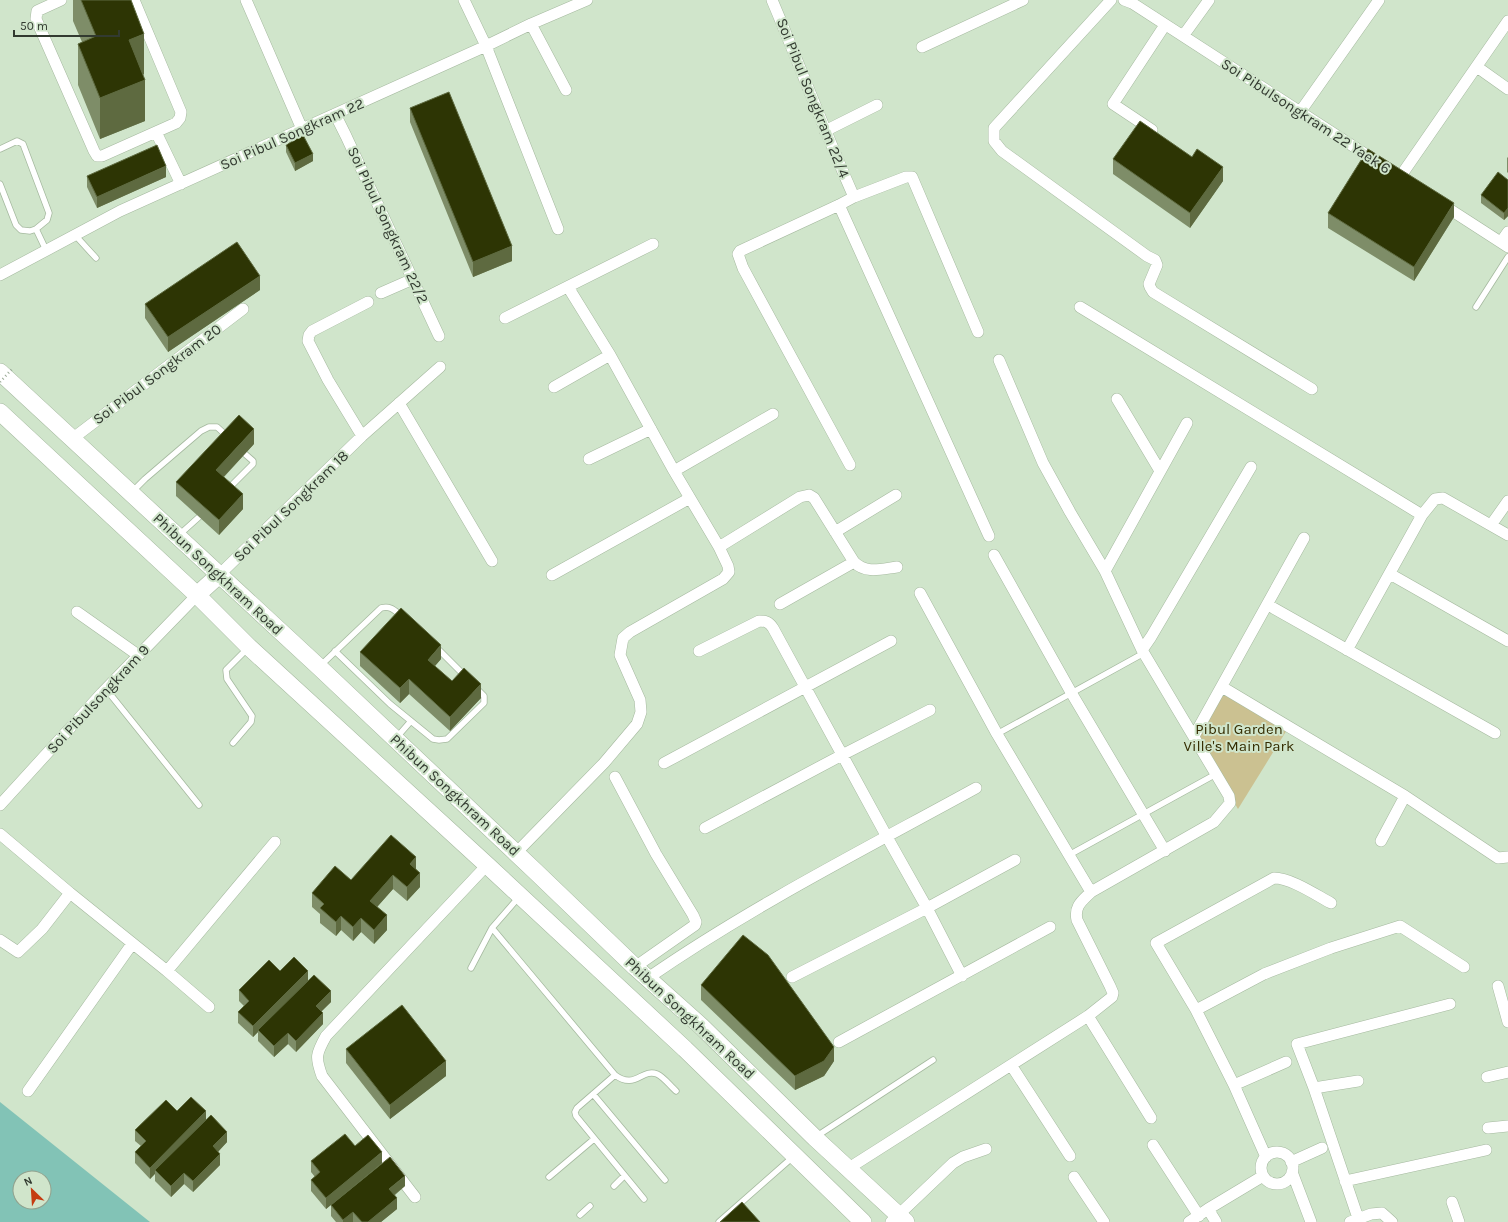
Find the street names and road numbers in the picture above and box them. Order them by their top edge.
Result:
street label: Soi Pibul Songkram 22/4 [773,16,854,181]
street label: Soi Pibulsongkram 22 Yaek 6 [1218,54,1394,178]
street label: Soi Pibul Songkram 22 [217,94,367,174]
street label: Soi Pibul Songkram 22/2 [344,144,432,306]
street label: Soi Pibul Songkram 20 [89,320,225,428]
street label: Soi Pibul Songkram 18 [230,447,352,565]
street label: Phibun Songkhram Road [150,509,286,639]
street label: Soi Pibulsongkram 9 [43,641,153,757]
street label: Phibun Songkhram Road [387,730,523,860]
street label: Phibun Songkhram Road [622,953,758,1083]

